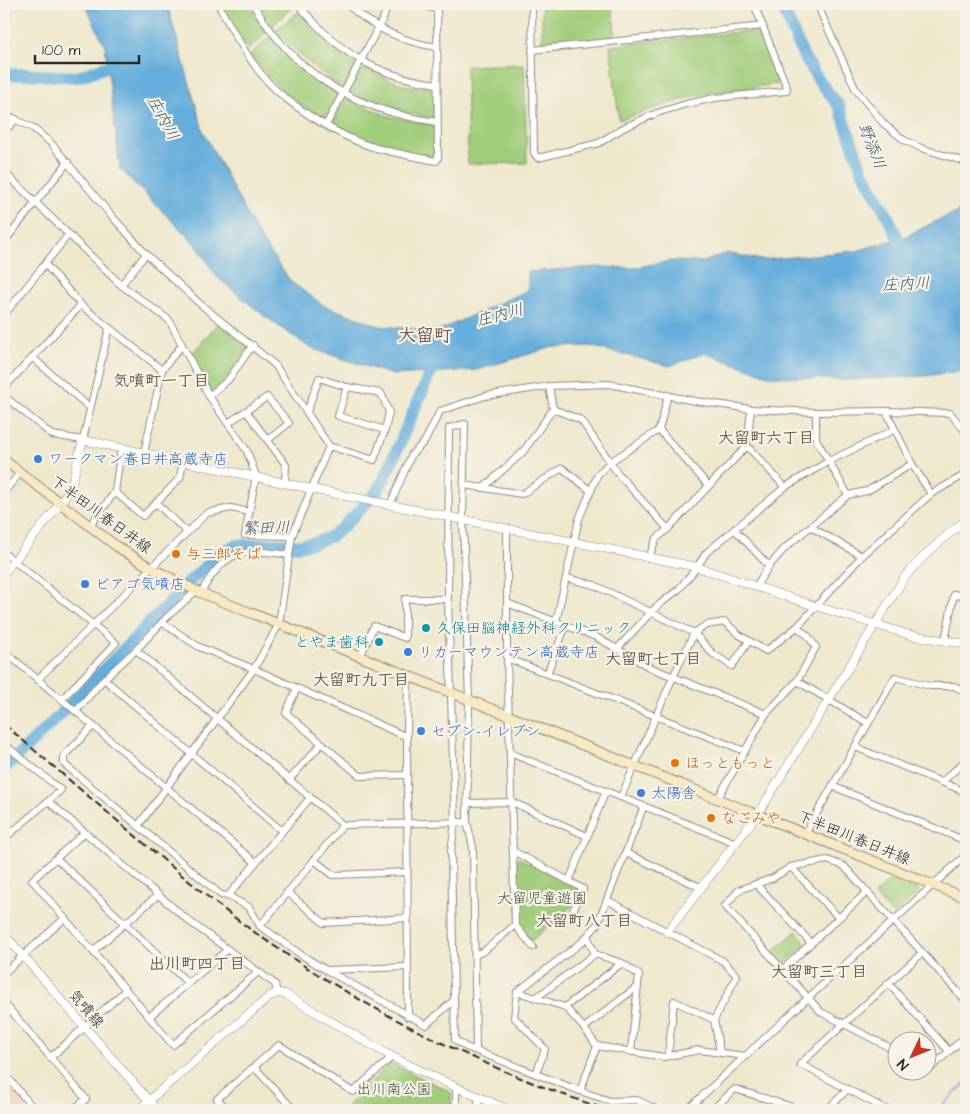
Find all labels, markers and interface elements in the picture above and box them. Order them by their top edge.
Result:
scale bar [35,32,139,64]
text: 100 m [42,40,81,61]
water label: 庄内川 [142,92,184,144]
water label: 野添川 [853,120,891,172]
water label: 庄内川 [881,272,931,296]
water label: 庄内川 [474,298,526,332]
district label: 大留町 [398,323,452,348]
district label: 気噴町一丁目 [113,370,209,392]
district label: 大留町六丁目 [718,427,814,449]
place label: ワークマン春日井高蔵寺店 [48,449,228,470]
marker: ワークマン春日井高蔵寺店 [32,453,44,465]
street label: 下半田川春日井線 [46,471,156,559]
water label: 繁田川 [242,516,290,540]
place label: 与三郎そば [186,544,261,565]
marker: 与三郎そば [170,548,182,560]
place label: ピアゴ気噴店 [95,574,185,595]
marker: ピアゴ気噴店 [79,578,91,590]
place label: 久保田脳神経外科クリニック [436,618,631,639]
marker: 久保田脳神経外科クリニック [420,622,432,634]
place label: とやま歯科 [294,632,369,653]
marker: とやま歯科 [373,636,385,648]
place label: リカーマウンテン高蔵寺店 [418,642,599,663]
marker: リカーマウンテン高蔵寺店 [402,646,414,658]
district label: 大留町七丁目 [605,648,701,670]
district label: 大留町九丁目 [313,669,409,691]
place label: セブン-イレブン [431,721,541,742]
marker: セブン-イレブン [415,725,427,737]
place label: ほっともっと [685,753,775,774]
marker: ほっともっと [669,757,681,769]
place label: 太陽舎 [651,783,696,804]
marker: 太陽舎 [635,787,647,799]
street label: 下半田川春日井線 [794,806,914,870]
place label: なごみや [721,808,781,829]
marker: なごみや [705,812,717,824]
park label: 大留児童遊園 [497,888,587,909]
district label: 大留町八丁目 [536,910,632,932]
district label: 出川町四丁目 [149,953,245,975]
district label: 大留町三丁目 [771,961,867,983]
street label: 気噴線 [63,985,109,1033]
north arrow [888,1032,938,1082]
text: N [893,1054,914,1074]
park label: 出川南公園 [356,1079,432,1100]

